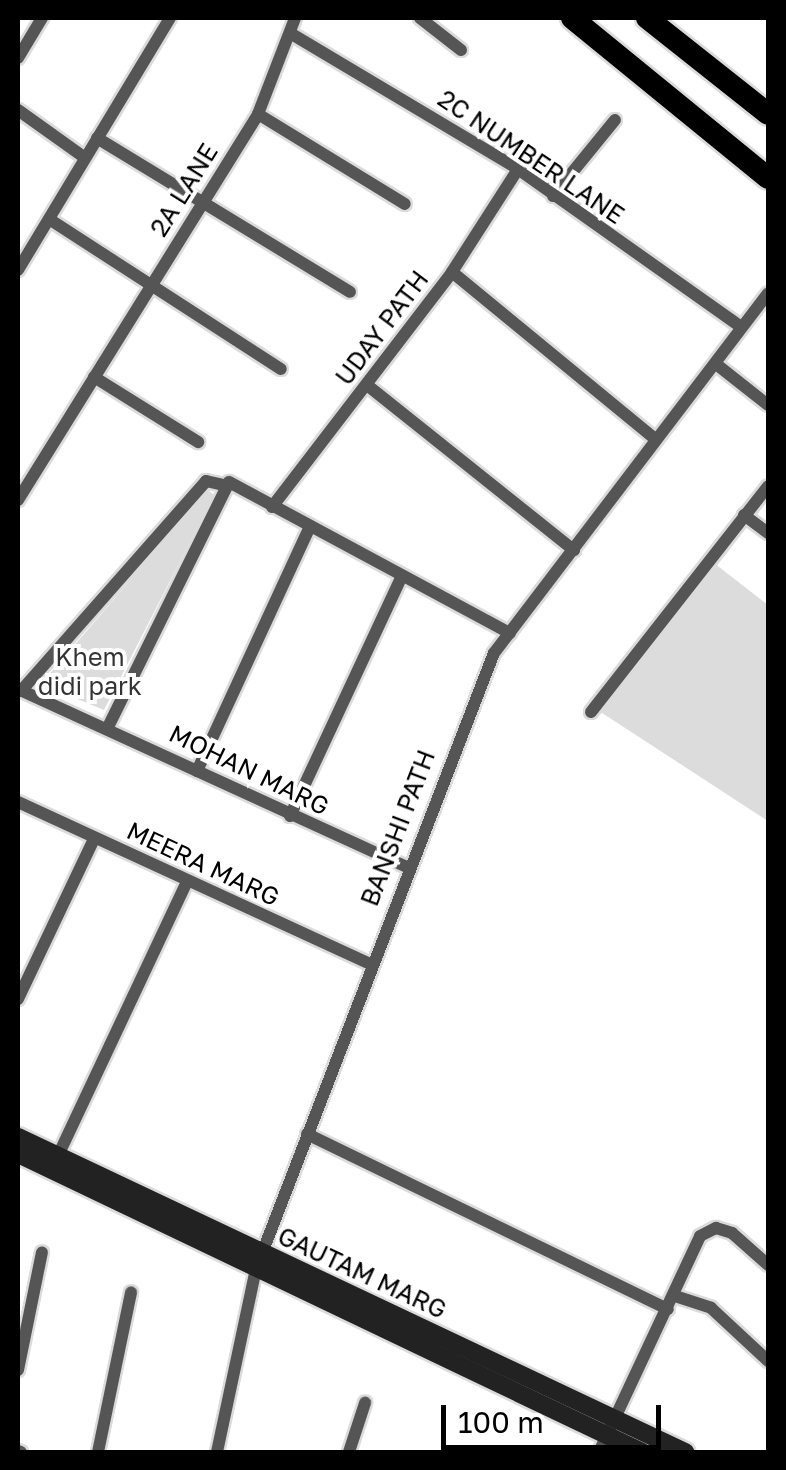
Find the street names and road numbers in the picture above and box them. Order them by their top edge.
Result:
street label: 2C NUMBER LANE [432,84,630,230]
street label: 2A LANE [144,138,224,242]
street label: UDAY PATH [329,265,435,391]
street label: MOHAN MARG [164,718,334,822]
street label: BANSHI PATH [354,746,442,910]
street label: MEERA MARG [122,816,284,912]
street label: GAUTAM MARG [273,1221,451,1325]

